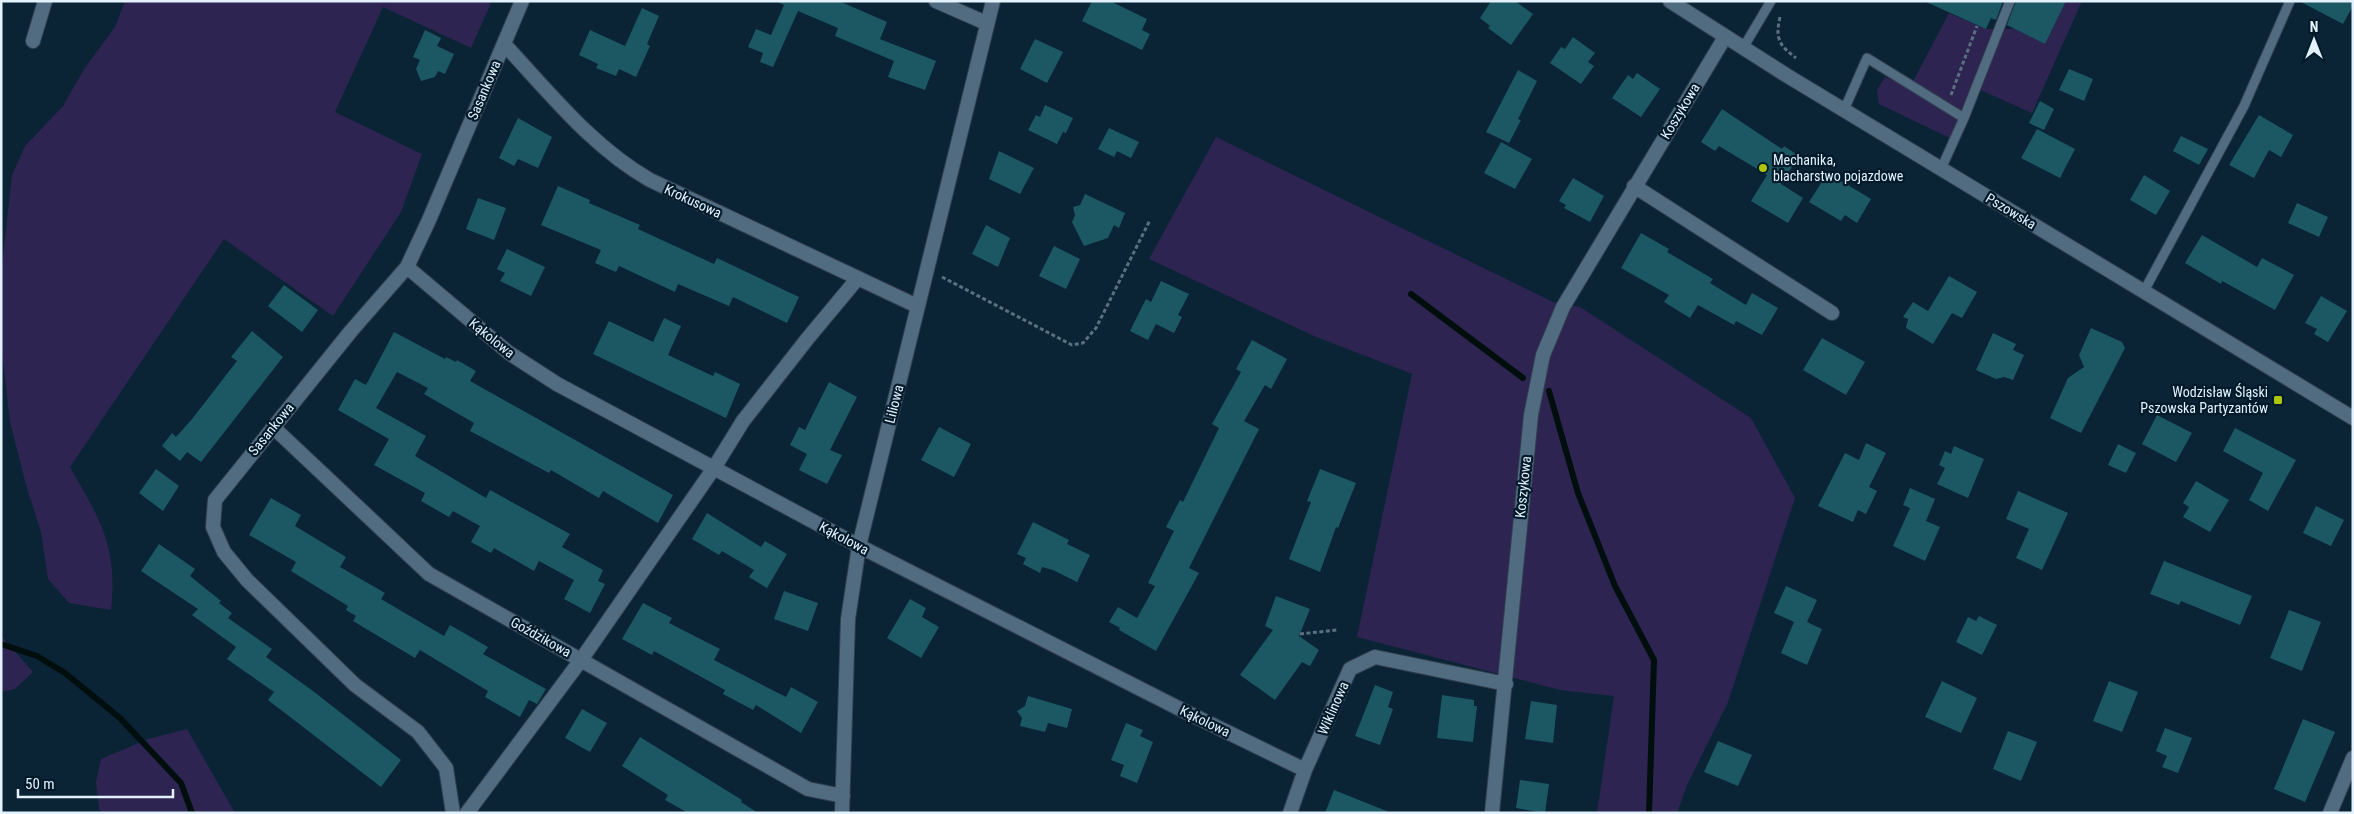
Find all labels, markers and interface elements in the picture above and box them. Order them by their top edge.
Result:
north arrow [2289,15,2339,65]
text: N [2310,19,2318,35]
street label: Sasankowa [464,58,504,122]
street label: Koszykowa [1657,80,1703,142]
place label: Mechanika, blacharstwo pojazdowe [1773,152,1904,184]
marker: Mechanika, blacharstwo pojazdowe [1757,162,1769,174]
street label: Krokusowa [662,181,724,221]
street label: Pszowska [1983,190,2039,232]
street label: Kąkolowa [466,315,518,361]
street label: Liliowa [882,383,906,425]
place label: Wodzisław Śląski Pszowska Partyzantów [2140,383,2268,416]
marker: Wodzisław Śląski Pszowska Partyzantów [2272,394,2284,406]
street label: Sasankowa [245,399,297,459]
street label: Koszykowa [1512,455,1534,519]
street label: Kąkolowa [817,518,871,558]
street label: Goździkowa [508,614,574,660]
street label: Wiklinowa [1314,679,1352,737]
street label: Kąkolowa [1177,702,1233,740]
scale bar [18,766,172,798]
text: 50 m [25,775,55,793]

